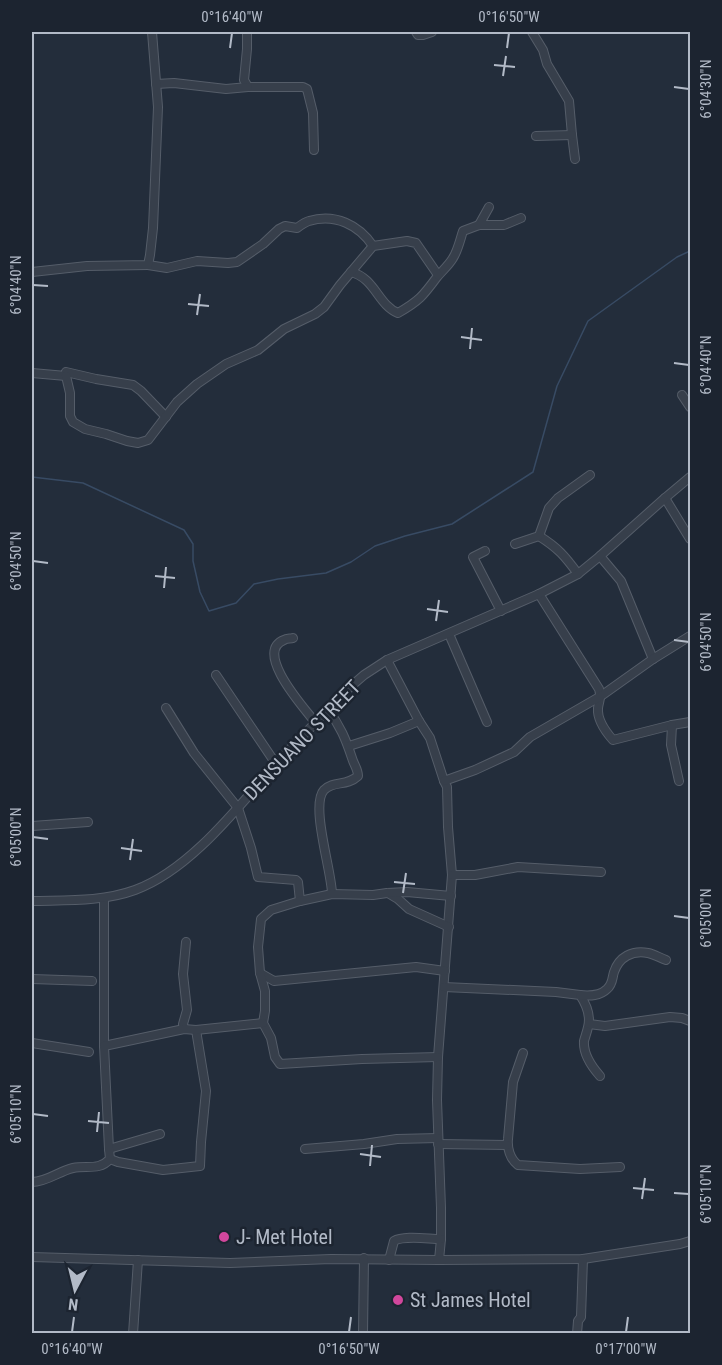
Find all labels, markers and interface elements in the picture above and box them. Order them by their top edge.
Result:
text: 0°16'40"W [201,8,263,26]
text: 0°16'50"W [478,8,540,26]
text: 6°04'30"N [697,59,715,119]
text: 6°04'40"N [7,255,25,315]
text: 6°04'40"N [697,335,715,395]
text: 6°04'50"N [7,531,25,591]
text: 6°04'50"N [697,612,715,672]
street label: DENSUANO STREET [239,675,365,805]
text: 6°05'00"N [7,807,25,867]
text: 6°05'00"N [697,888,715,948]
text: 6°05'10"N [7,1084,25,1144]
text: 6°05'10"N [697,1164,715,1224]
place label: J- Met Hotel [236,1225,333,1249]
marker: J- Met Hotel [217,1230,231,1244]
north arrow [45,1260,105,1320]
place label: St James Hotel [410,1288,531,1312]
marker: St James Hotel [391,1293,405,1307]
text: N [67,1294,79,1314]
text: 0°16'40"W [41,1340,103,1358]
text: 0°16'50"W [318,1340,380,1358]
text: 0°17'00"W [595,1340,657,1358]

